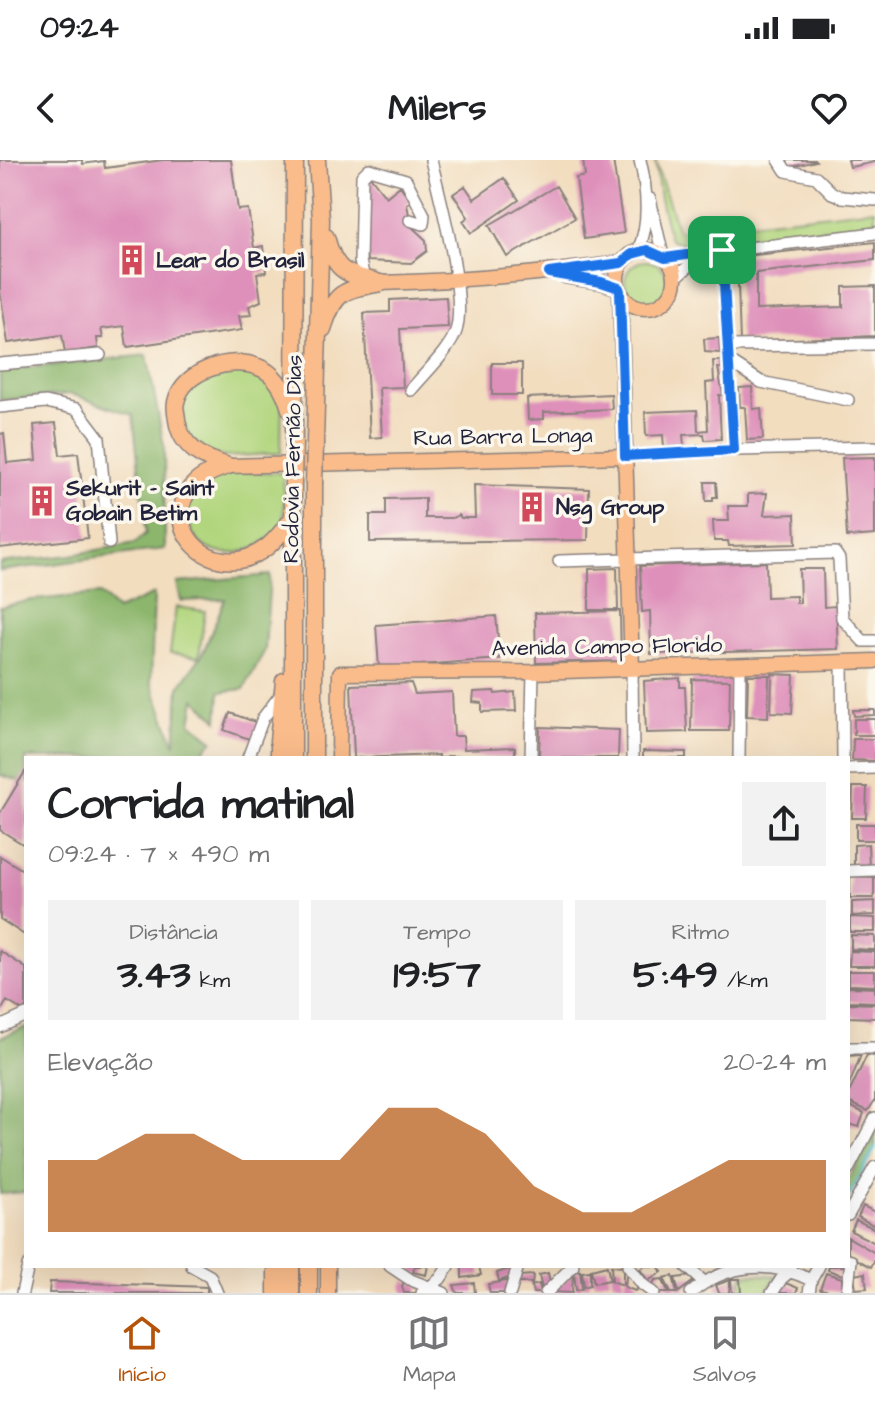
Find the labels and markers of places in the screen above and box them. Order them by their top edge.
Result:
pin [688,216,756,284]
building icon: Lear do Brasil [115,243,149,277]
place label: Lear do Brasil [156,245,305,276]
place label: Sekurit - Saint Gobain Betim [65,473,215,529]
building icon: Sekurit - Saint Gobain Betim [25,484,59,518]
building icon: Nsg Group [515,490,549,524]
place label: Nsg Group [556,492,665,524]

